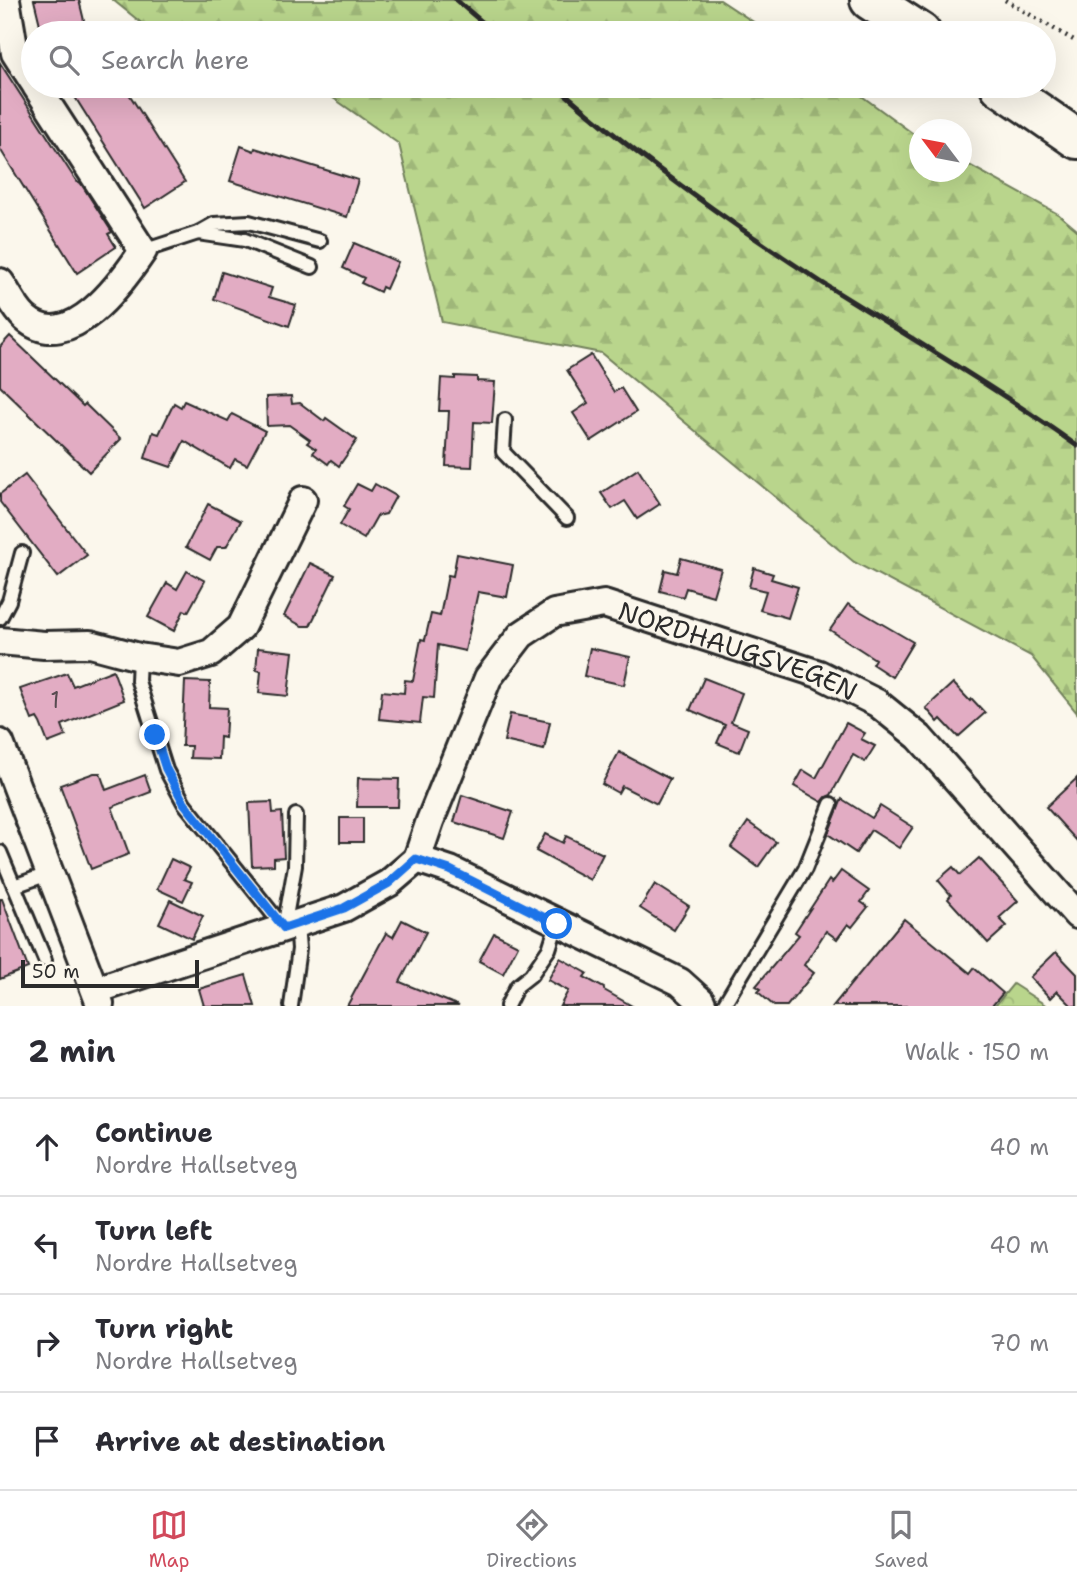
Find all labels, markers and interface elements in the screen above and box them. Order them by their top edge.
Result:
search box [21,21,1056,98]
icon: search [45,41,83,79]
text: Search here [101,42,250,77]
north arrow [909,119,972,182]
street label: NORDHAUGSVEGEN [614,592,864,708]
house number: 1 [50,685,60,715]
route end [139,719,170,750]
route start [541,908,572,939]
scale bar [21,957,200,989]
text: 50 m [32,959,80,984]
text: 2 min [28,1031,115,1072]
text: Walk · 150 m [904,1037,1049,1067]
text: Continue [95,1115,213,1150]
icon: ahead [28,1128,66,1166]
text: 40 m [989,1132,1049,1162]
text: Nordre Hallsetveg [95,1150,298,1180]
text: Turn left [95,1213,212,1248]
icon: left [28,1226,66,1264]
text: 40 m [989,1230,1049,1260]
text: Nordre Hallsetveg [95,1248,298,1278]
text: Turn right [95,1311,233,1346]
icon: right [28,1324,66,1362]
text: 70 m [990,1328,1049,1358]
text: Nordre Hallsetveg [95,1346,298,1376]
icon: arrive [28,1422,66,1460]
text: Arrive at destination [95,1424,385,1459]
tab: Map [149,1506,189,1573]
tab: Directions [487,1506,577,1573]
tab: Saved [874,1506,928,1573]

